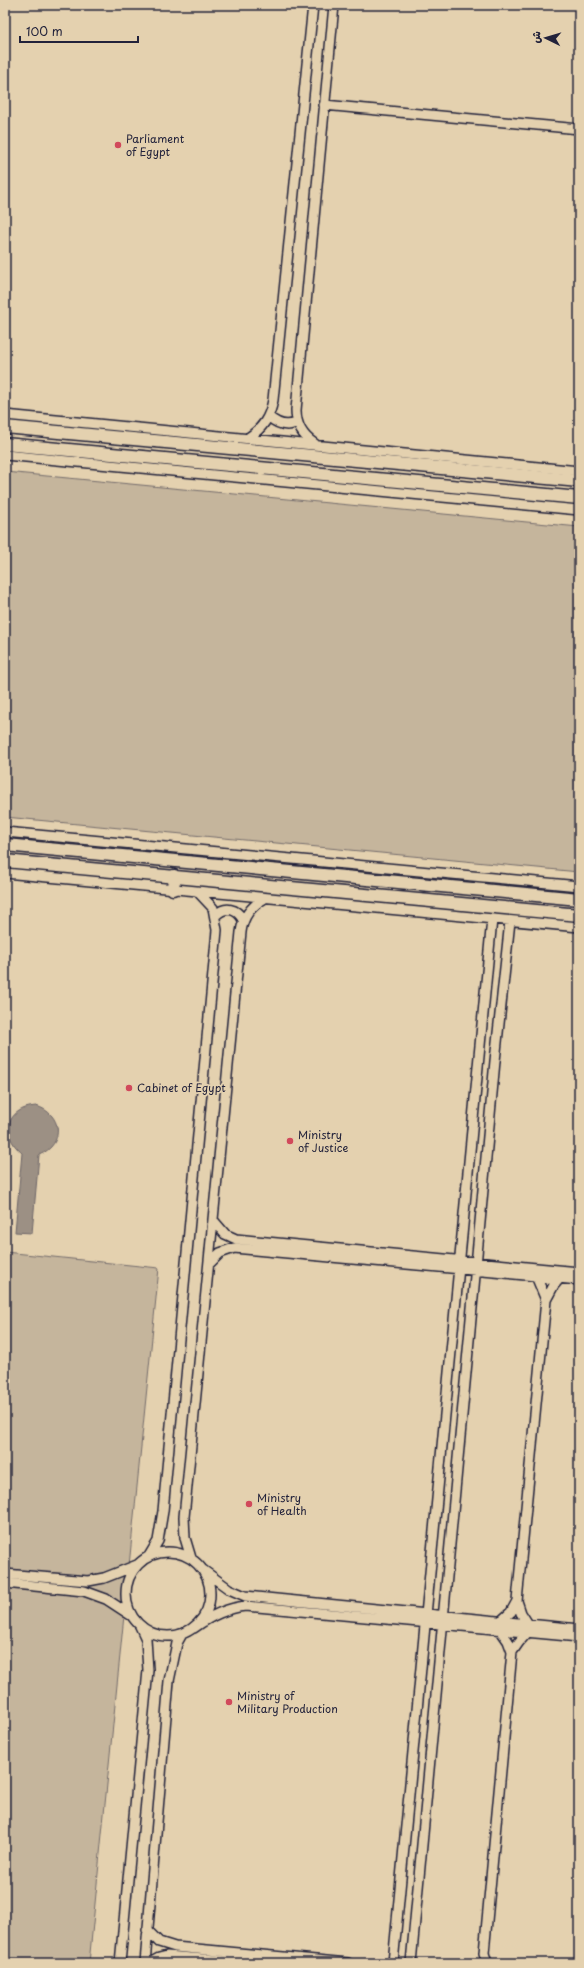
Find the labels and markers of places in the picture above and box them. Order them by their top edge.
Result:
place label: Parliament of Egypt [126,130,185,160]
marker: Parliament of Egypt [113,140,123,150]
place label: Cabinet of Egypt [137,1079,226,1096]
marker: Cabinet of Egypt [124,1083,134,1093]
place label: Ministry of Justice [298,1126,348,1156]
marker: Ministry of Justice [285,1136,295,1146]
place label: Ministry of Health [257,1489,307,1519]
marker: Ministry of Health [244,1499,254,1509]
place label: Ministry of Military Production [237,1687,338,1717]
marker: Ministry of Military Production [224,1697,234,1707]

